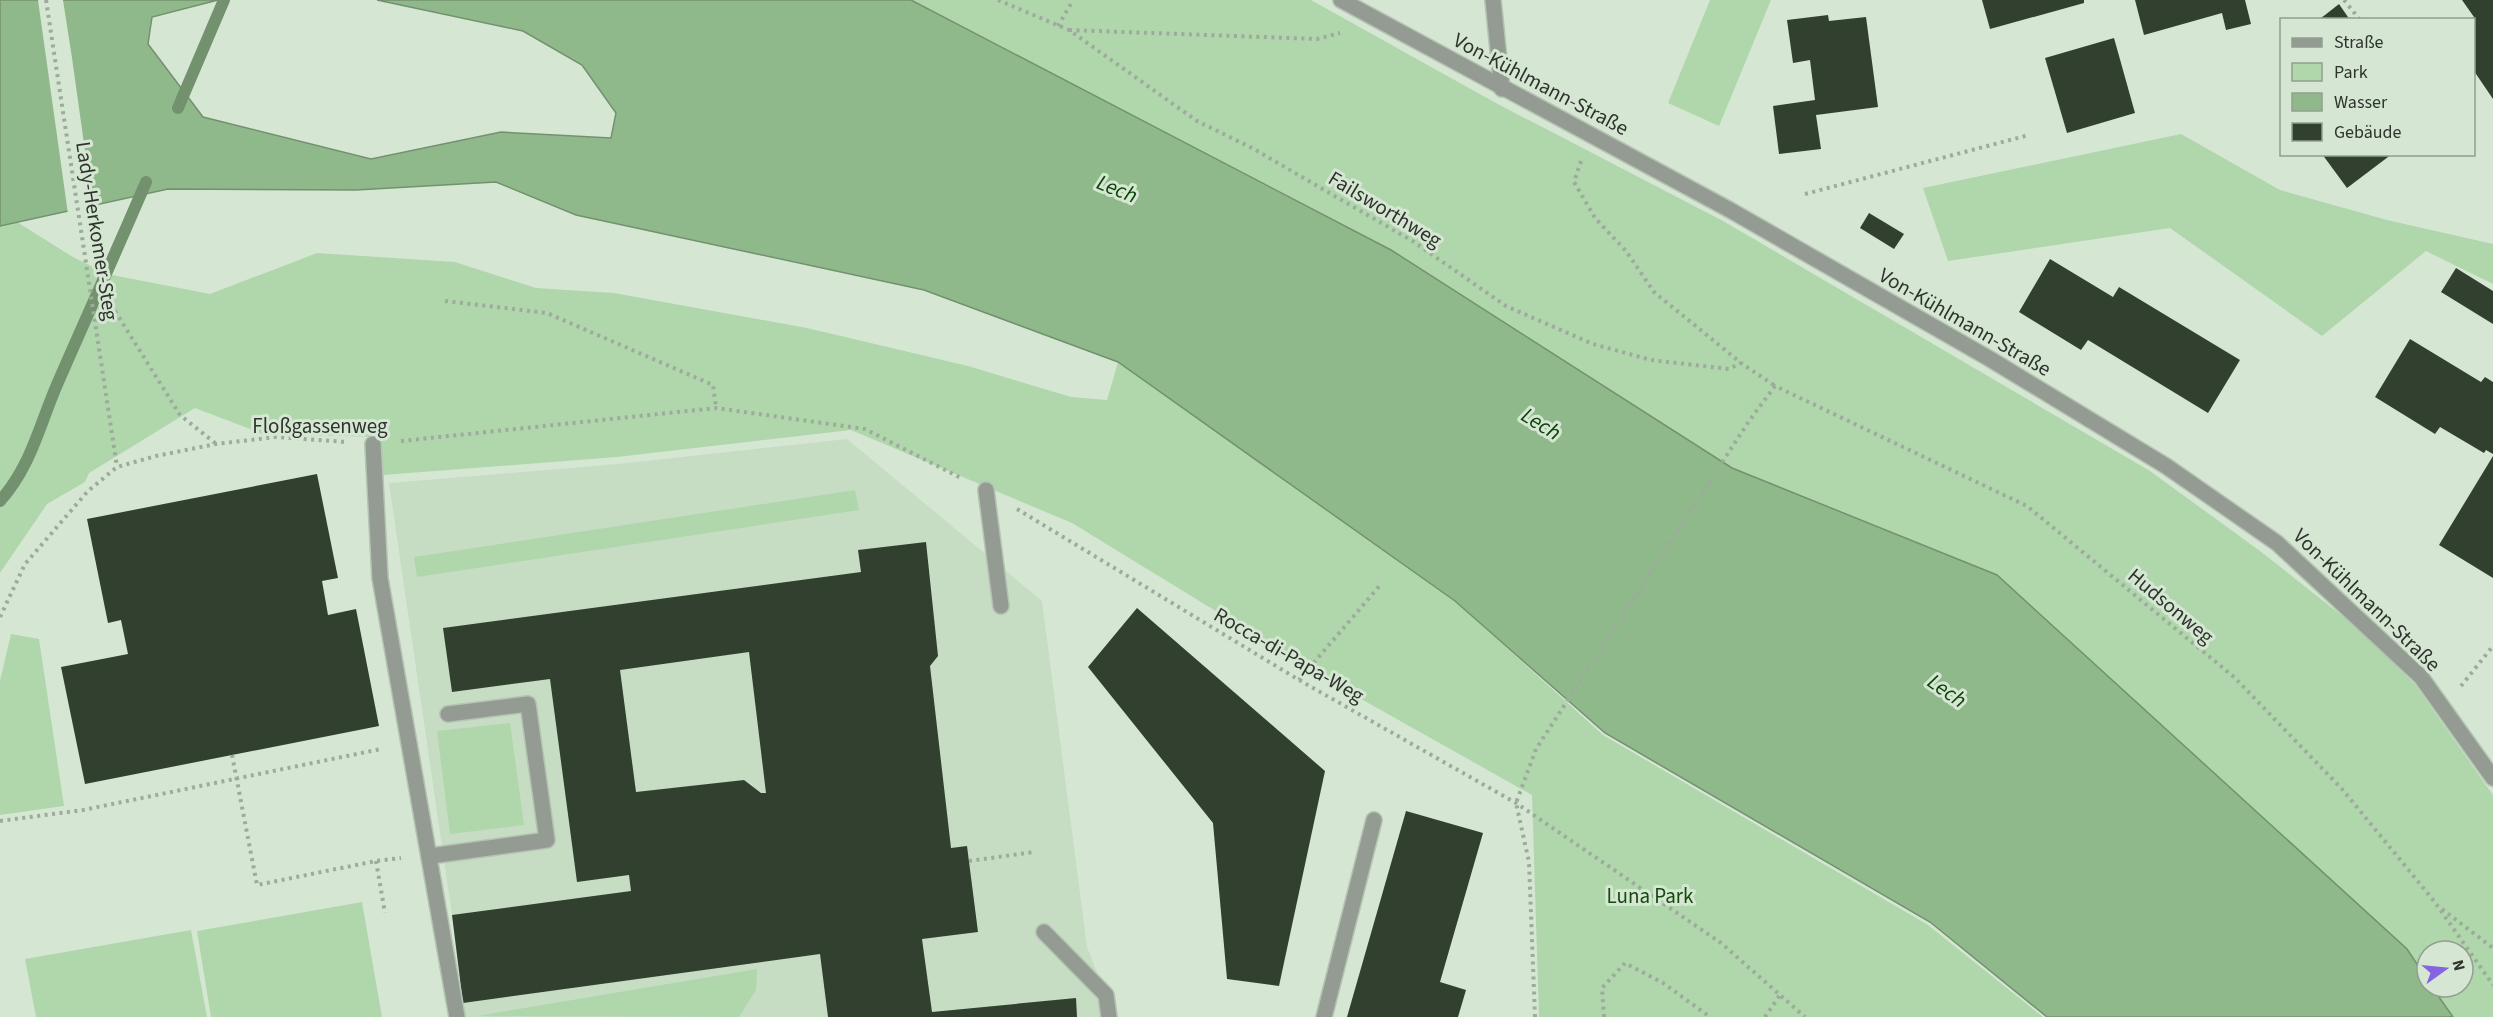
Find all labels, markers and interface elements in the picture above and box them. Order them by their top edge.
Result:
legend [2280,18,2475,156]
street label: Von-Kühlmann-Straße [1448,25,1634,143]
text: Straße [2334,30,2384,55]
text: Park [2334,60,2368,85]
text: Wasser [2334,90,2388,115]
text: Gebäude [2334,120,2402,145]
street label: Lady-Herkomer-Steg [68,139,126,323]
street label: Failsworthweg [1323,163,1448,255]
water label: Lech [1092,166,1142,212]
street label: Von-Kühlmann-Straße [1873,260,2057,384]
water label: Lech [1515,399,1567,449]
street label: Floßgassenweg [252,411,388,441]
street label: Von-Kühlmann-Straße [2287,522,2447,678]
street label: Hudsonweg [2121,561,2221,651]
street label: Rocca-di-Papa-Weg [1208,600,1370,711]
water label: Lech [1921,666,1973,716]
park label: Luna Park [1607,881,1694,911]
north arrow [2415,939,2475,999]
text: N [2447,957,2471,973]

